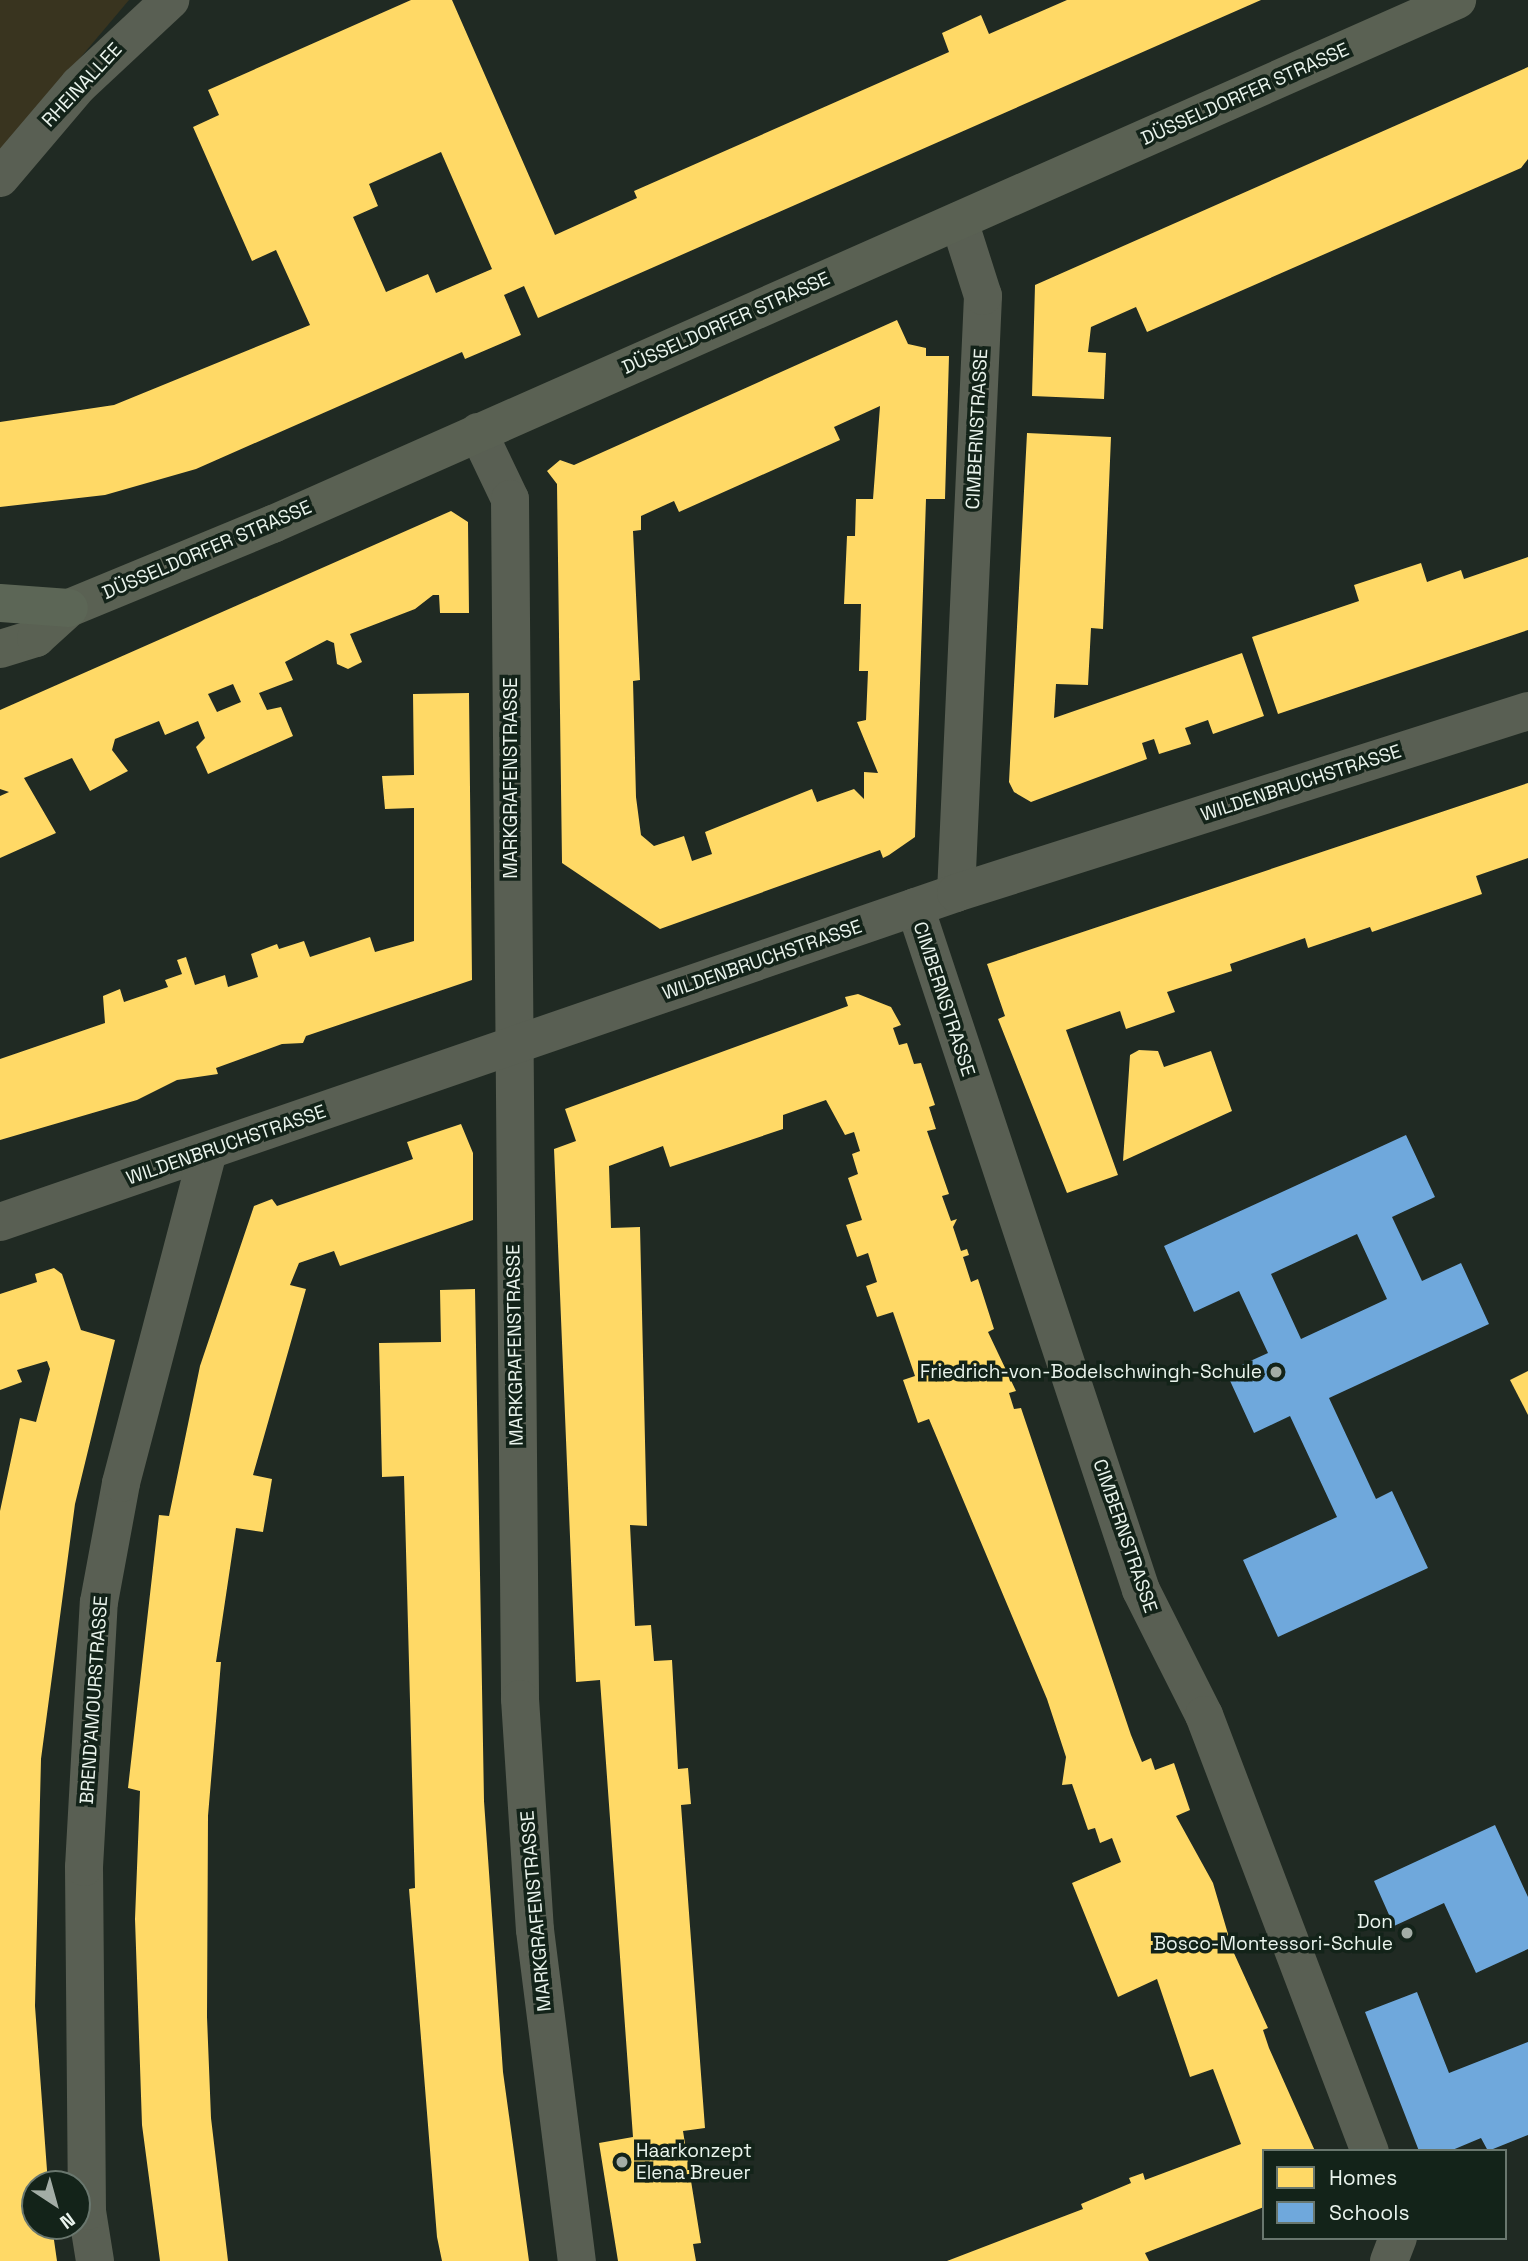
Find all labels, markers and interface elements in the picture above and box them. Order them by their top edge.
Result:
street label: RHEINALLEE [37,38,127,132]
street label: DÜSSELDORFER STRASSE [1138,38,1352,150]
street label: DÜSSELDORFER STRASSE [619,267,833,379]
street label: CIMBERNSTRASSE [961,348,993,510]
street label: DÜSSELDORFER STRASSE [99,496,315,604]
street label: MARKGRAFENSTRASSE [500,677,522,879]
street label: WILDENBRUCHSTRASSE [1198,740,1404,826]
street label: WILDENBRUCHSTRASSE [659,915,865,1005]
street label: CIMBERNSTRASSE [908,919,980,1079]
street label: WILDENBRUCHSTRASSE [123,1100,329,1190]
street label: MARKGRAFENSTRASSE [502,1244,528,1446]
place label: Friedrich-von-Bodelschwingh-Schule [920,1361,1262,1383]
marker: Friedrich-von-Bodelschwingh-Schule [1268,1364,1284,1380]
street label: CIMBERNSTRASSE [1088,1456,1162,1616]
street label: BREND'AMOURSTRASSE [75,1595,113,1805]
street label: MARKGRAFENSTRASSE [516,1810,556,2012]
place label: Don Bosco-Montessori-Schule [1153,1911,1393,1955]
marker: Don Bosco-Montessori-Schule [1399,1925,1415,1941]
place label: Haarkonzept Elena Breuer [636,2140,752,2184]
legend [1262,2149,1507,2240]
marker: Haarkonzept Elena Breuer [614,2154,630,2170]
text: Homes [1329,2164,1397,2191]
north arrow [21,2170,91,2240]
text: Schools [1329,2199,1409,2226]
text: N [55,2207,80,2235]

